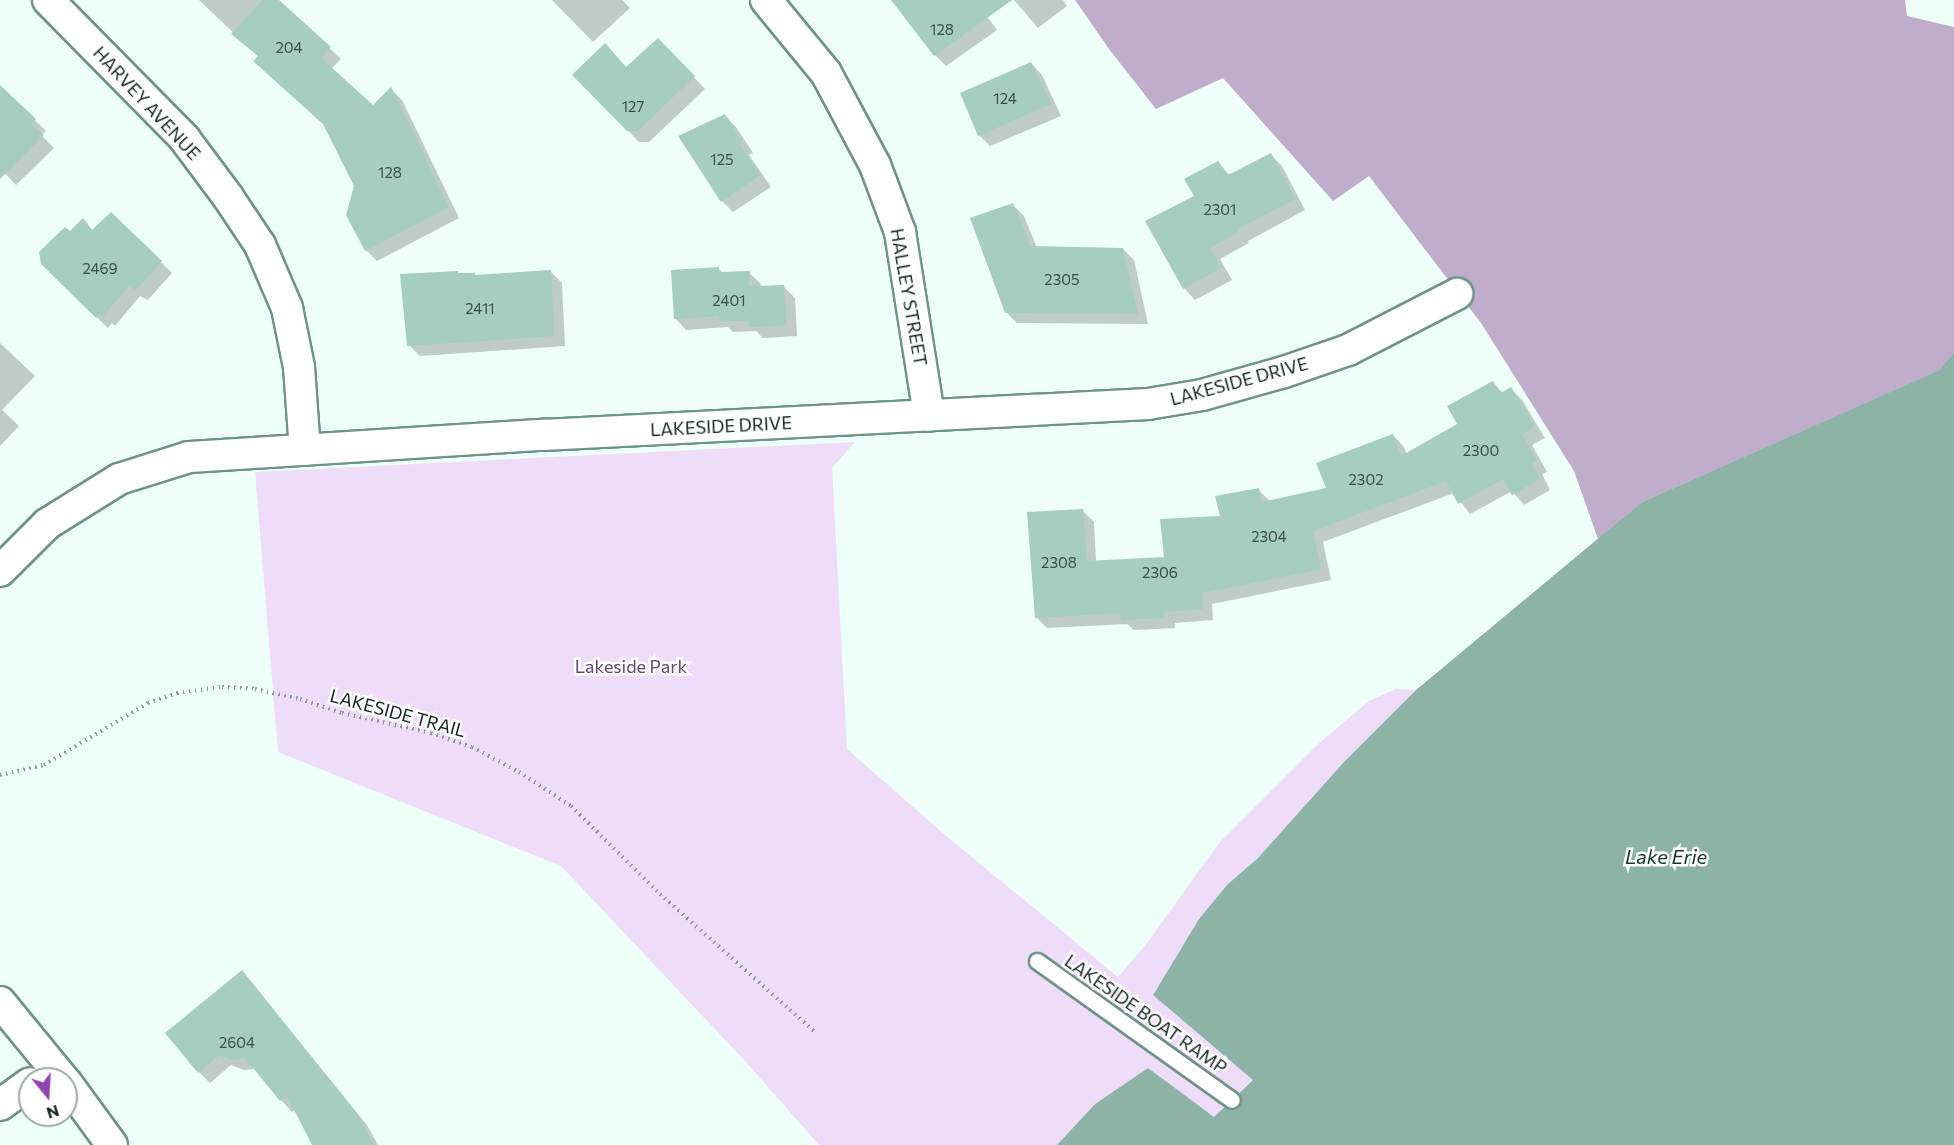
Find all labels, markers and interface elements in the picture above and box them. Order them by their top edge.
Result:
house number: 128 [930,21,954,39]
house number: 204 [275,39,303,57]
street label: HARVEY AVENUE [89,42,205,164]
house number: 124 [993,90,1017,108]
house number: 127 [622,98,644,116]
house number: 125 [710,151,734,169]
house number: 128 [378,164,402,182]
house number: 2301 [1203,201,1237,219]
street label: HALLEY STREET [886,227,932,367]
house number: 2469 [82,260,118,278]
house number: 2305 [1044,271,1080,289]
house number: 2401 [712,292,746,310]
house number: 2411 [465,300,495,318]
street label: LAKESIDE DRIVE [1168,352,1310,410]
street label: LAKESIDE DRIVE [650,412,792,440]
house number: 2300 [1463,442,1499,460]
house number: 2302 [1349,471,1383,489]
house number: 2304 [1251,528,1287,546]
house number: 2308 [1041,554,1077,572]
house number: 2306 [1142,564,1178,582]
park label: Lakeside Park [575,655,687,677]
street label: LAKESIDE TRAIL [328,684,468,742]
water label: Lake Erie [1625,844,1707,868]
street label: LAKESIDE BOAT RAMP [1061,950,1231,1078]
house number: 2604 [219,1034,255,1052]
north arrow [18,1067,78,1127]
text: N [44,1102,62,1124]

